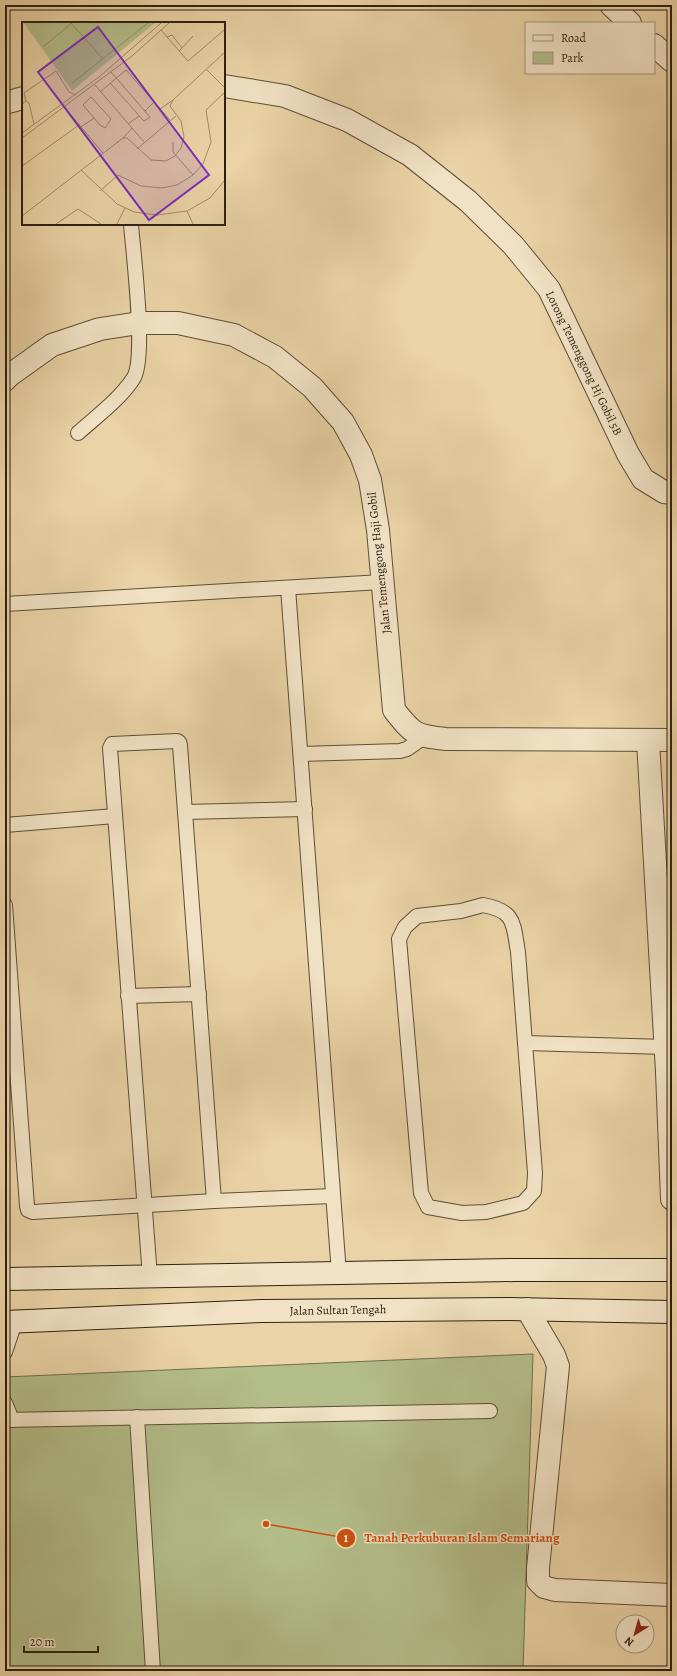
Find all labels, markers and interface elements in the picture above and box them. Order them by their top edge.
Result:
inset map [22,22,225,225]
legend [525,22,655,74]
text: Road [561,30,587,46]
text: Park [561,50,584,66]
street label: Lorong Temenggong Hj Gobil 5B [542,288,626,438]
street label: Jalan Temenggong Haji Gobil [364,491,394,634]
street label: Jalan Sultan Tengah [290,1301,387,1319]
callout: Tanah Perkuburan Islam Semariang [336,1525,567,1550]
text: Tanah Perkuburan Islam Semariang [364,1529,560,1546]
text: 1 [344,1530,349,1546]
north arrow [615,1614,655,1654]
scale bar [24,1628,98,1654]
text: N [622,1633,637,1650]
text: 20 m [30,1634,54,1650]

